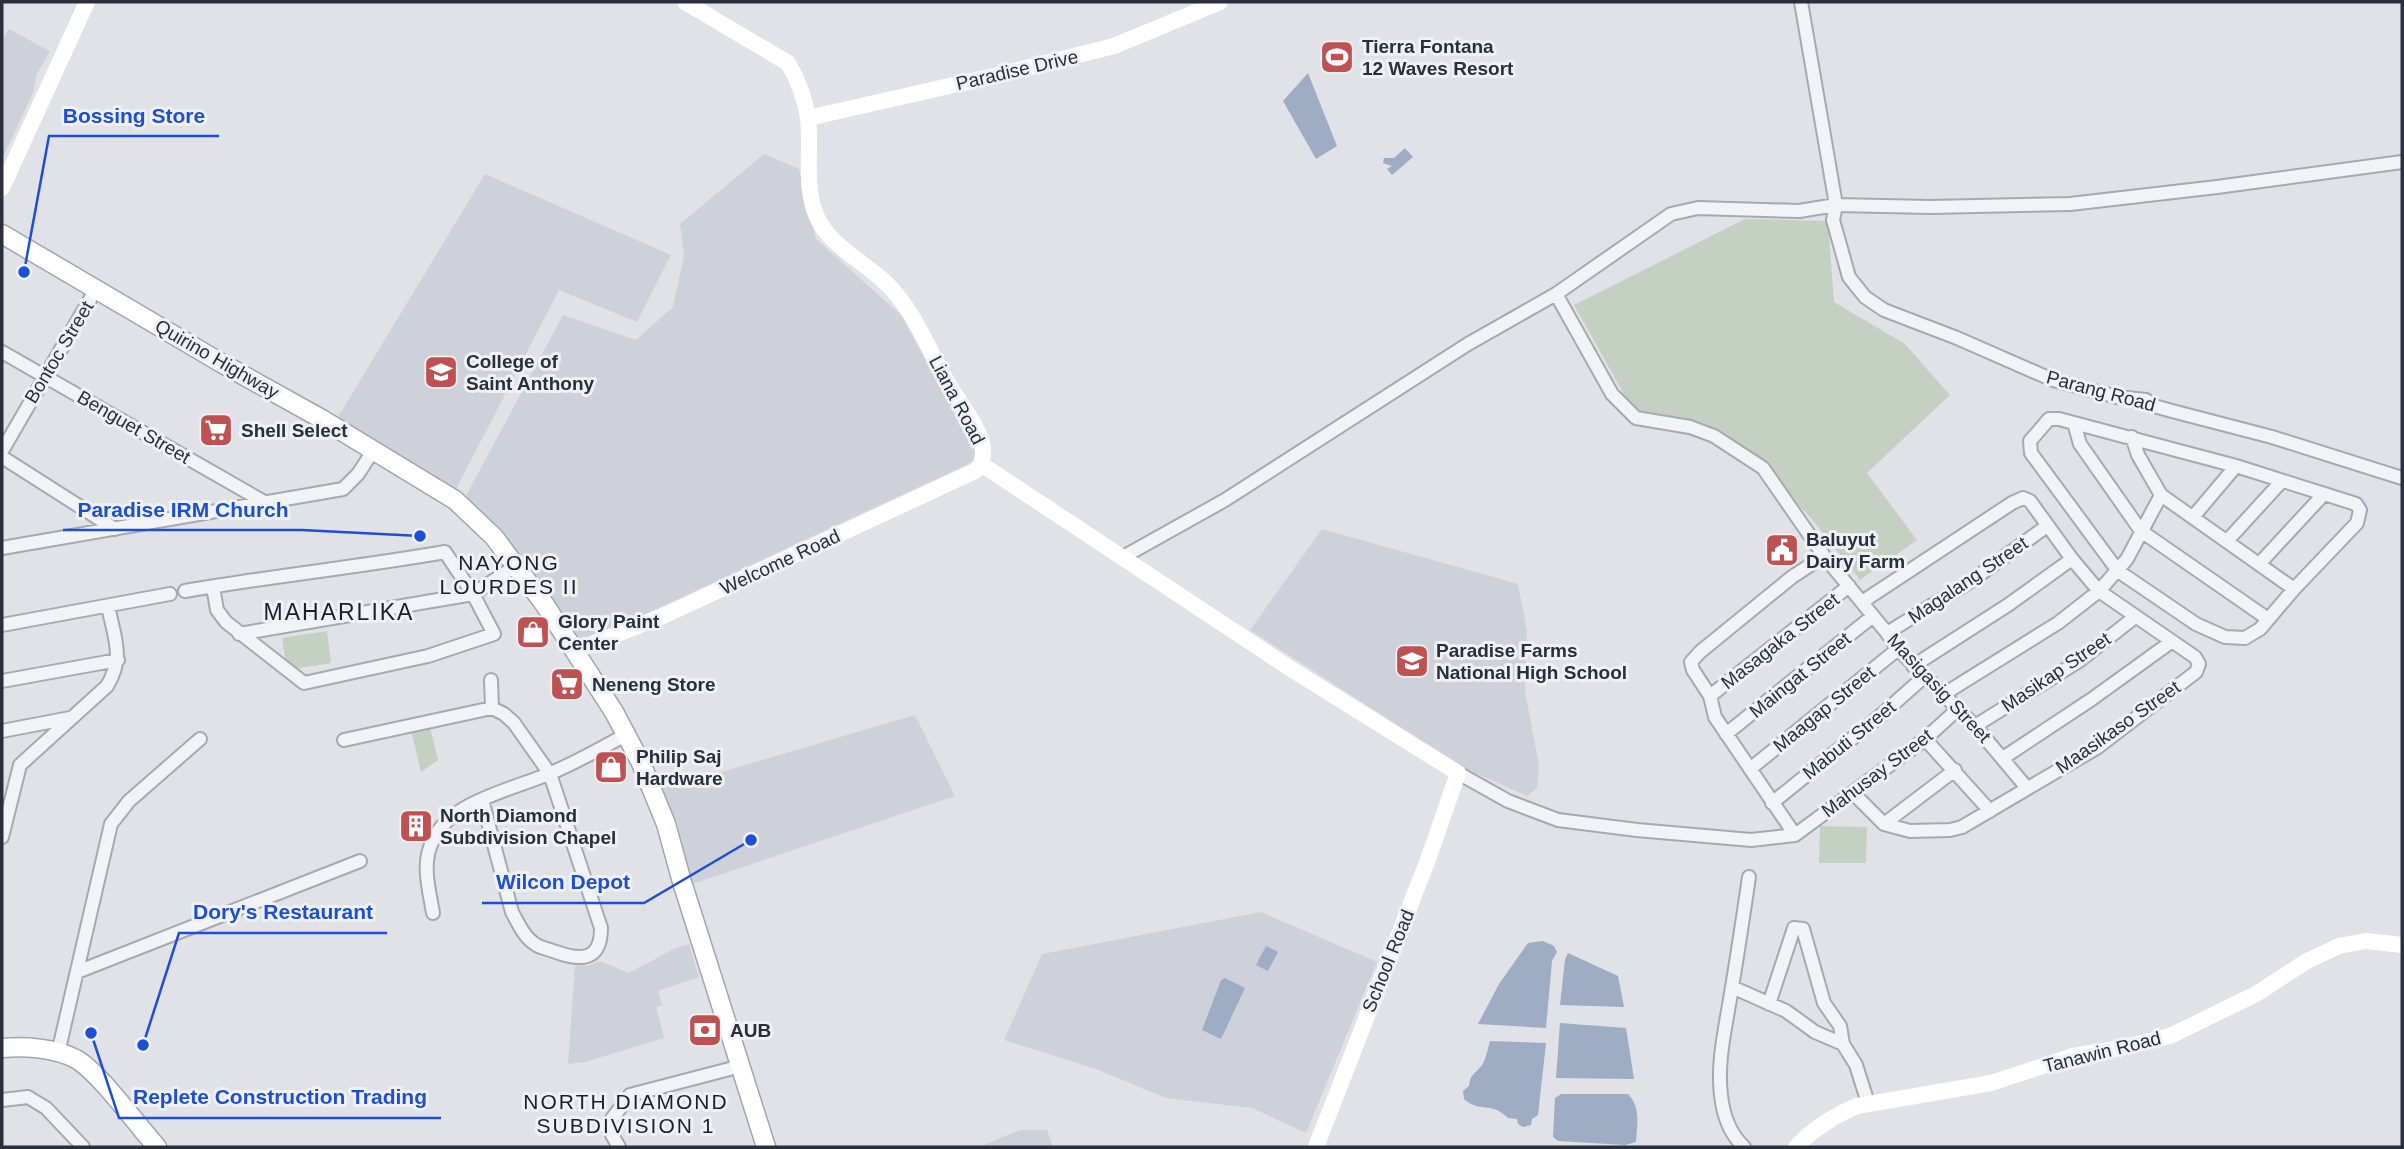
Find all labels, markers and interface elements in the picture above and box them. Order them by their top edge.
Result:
place label: Tierra Fontana 12 Waves Resort [1362,36,1514,79]
sports icon: Tierra Fontana 12 Waves Resort [1318,38,1356,76]
street label: Paradise Drive [954,46,1080,94]
callout: Bossing Store [49,94,219,136]
text: Bossing Store [63,104,205,127]
street label: Bontoc Street [20,297,98,407]
street label: Quirino Highway [151,315,283,403]
place label: College of Saint Anthony [466,351,594,394]
street label: Liana Road [925,352,989,448]
school or university icon: College of Saint Anthony [422,353,460,391]
street label: Parang Road [2044,366,2158,416]
street label: Benguet Street [74,386,195,468]
supermarket icon: Shell Select [197,411,235,449]
place label: Shell Select [241,420,348,441]
callout: Paradise IRM Church [63,488,302,530]
text: Paradise IRM Church [77,498,289,521]
street label: Welcome Road [717,525,843,599]
place label: Baluyut Dairy Farm [1806,529,1905,572]
public building icon: Baluyut Dairy Farm [1763,531,1801,569]
street label: Magalang Street [1904,532,2032,628]
district label: NAYONG LOURDES II [439,551,579,598]
street label: Masagaka Street [1717,588,1844,693]
district label: MAHARLIKA [264,599,414,625]
place label: Glory Paint Center [558,611,660,654]
shop icon: Glory Paint Center [514,613,552,651]
street label: Masikap Street [1998,627,2115,716]
street label: Maingat Street [1745,628,1855,722]
street label: Masigasig Street [1883,629,1995,747]
place label: Paradise Farms National High School [1436,640,1627,683]
school or university icon: Paradise Farms National High School [1393,642,1431,680]
street label: Maagap Street [1769,661,1880,756]
supermarket icon: Neneng Store [548,665,586,703]
place label: Neneng Store [592,674,716,695]
street label: Maasikaso Street [2052,676,2185,778]
street label: Mabuti Street [1798,696,1900,784]
street label: Mahusay Street [1818,724,1937,821]
place label: Philip Saj Hardware [636,746,723,789]
shop icon: Philip Saj Hardware [592,748,630,786]
place label: North Diamond Subdivision Chapel [440,805,616,848]
building icon: North Diamond Subdivision Chapel [397,807,435,845]
callout: Wilcon Depot [482,861,644,903]
text: Wilcon Depot [496,870,630,893]
callout: Dory's Restaurant [179,891,387,933]
text: Dory's Restaurant [193,900,373,923]
street label: School Road [1358,907,1418,1015]
bank icon: AUB [686,1011,724,1049]
place label: AUB [730,1020,771,1041]
street label: Tanawin Road [2041,1027,2163,1077]
callout: Replete Construction Trading [119,1076,441,1118]
text: Replete Construction Trading [133,1085,427,1108]
district label: NORTH DIAMOND SUBDIVISION 1 [523,1090,729,1137]

